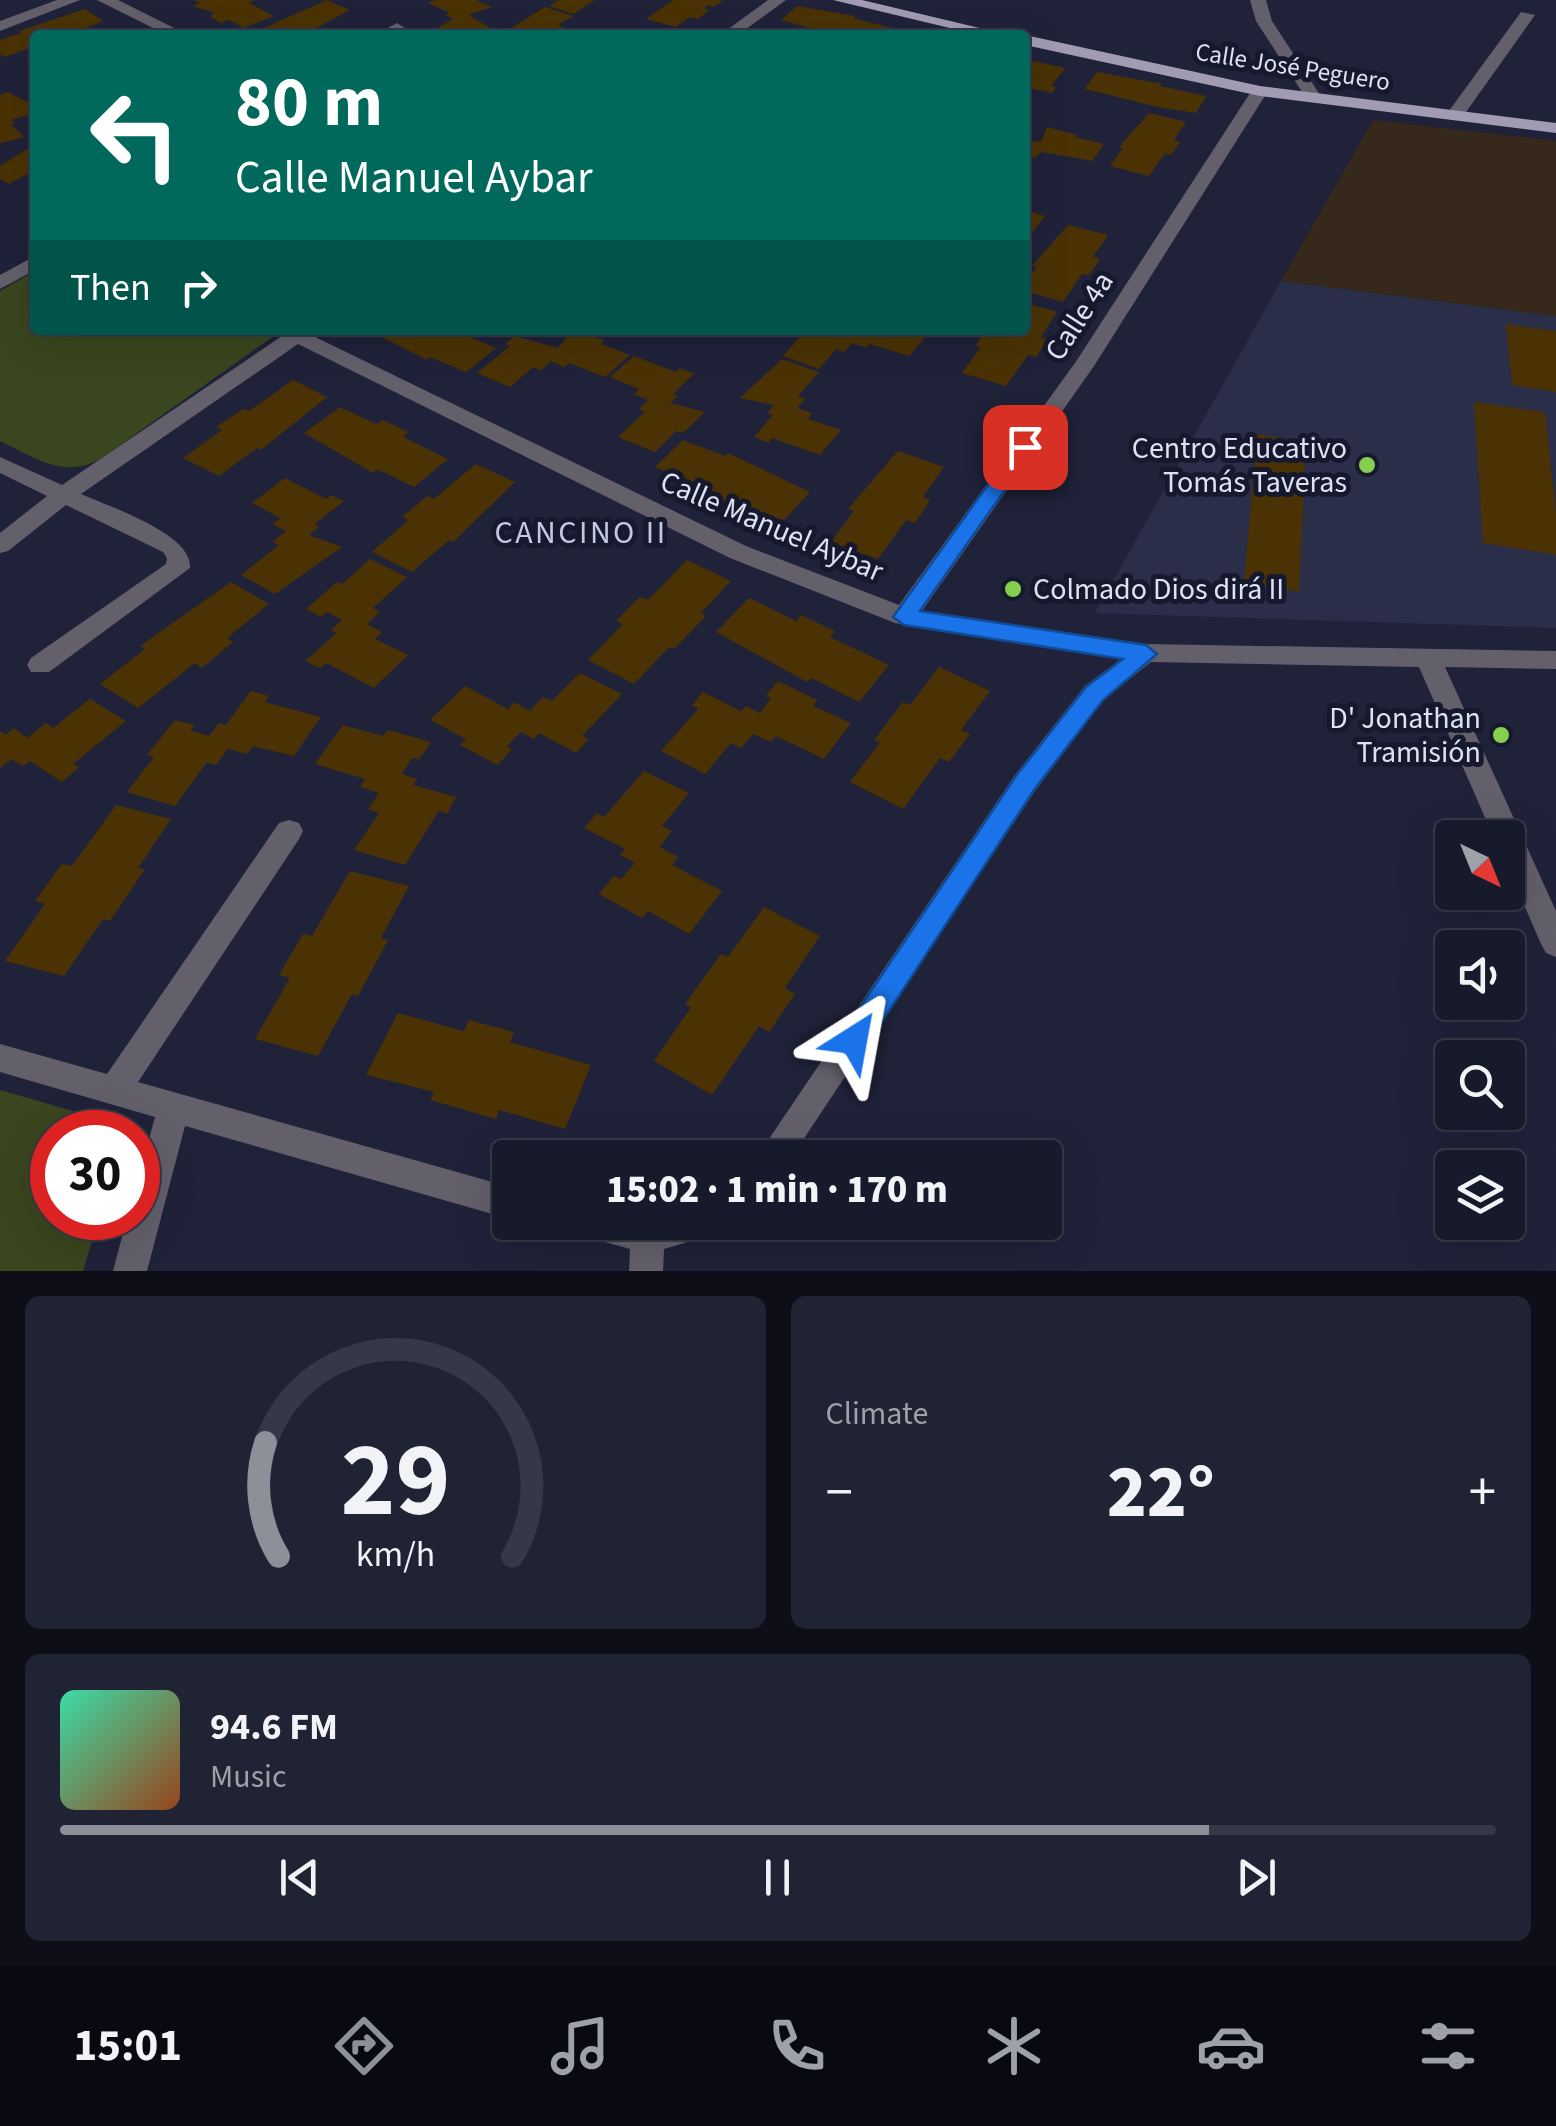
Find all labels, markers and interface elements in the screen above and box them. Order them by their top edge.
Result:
street label: Calle José Peguero [1193,34,1393,100]
text: 80 m [235,53,383,153]
icon: left [70,70,200,200]
text: Calle Manuel Aybar [235,146,593,210]
icon: right [171,260,226,315]
text: Then [70,261,151,315]
street label: Calle 4a [1035,263,1124,369]
pin [983,405,1068,490]
icon: arrive [998,420,1053,475]
place label: Centro Educativo Tomás Taveras [1132,427,1347,504]
marker: Centro Educativo Tomás Taveras [1356,454,1378,476]
street label: Calle Manuel Aybar [654,460,890,593]
district label: CANCINO II [494,510,668,556]
place label: Colmado Dios dirá II [1033,568,1284,611]
marker: Colmado Dios dirá II [1002,578,1024,600]
place label: D' Jonathan Tramisión [1329,697,1481,774]
marker: D' Jonathan Tramisión [1490,724,1512,746]
north arrow [1435,820,1525,910]
map controls [1435,820,1525,1240]
button: sound [1435,930,1525,1020]
position arrow [802,988,906,1092]
button: search [1435,1040,1525,1130]
speed limit sign: 30 [30,1110,160,1240]
button: layers [1435,1150,1525,1240]
text: 15:02 · 1 min · 170 m [606,1163,948,1217]
text: Climate [826,1391,928,1437]
text: 29 [340,1408,450,1556]
text: 22° [1107,1439,1215,1546]
text: − [826,1454,853,1532]
text: + [1469,1454,1496,1532]
text: km/h [356,1529,435,1580]
text: 94.6 FM [210,1700,338,1754]
text: Music [210,1754,287,1800]
icon: previous [272,1850,327,1905]
icon: pause [750,1850,805,1905]
icon: next [1229,1850,1284,1905]
icon: directions [329,2011,399,2081]
icon: music [545,2011,615,2081]
icon: phone [762,2011,832,2081]
icon: climate [979,2011,1049,2081]
icon: car [1196,2011,1266,2081]
icon: filters [1413,2011,1483,2081]
text: 15:01 [73,2014,182,2078]

